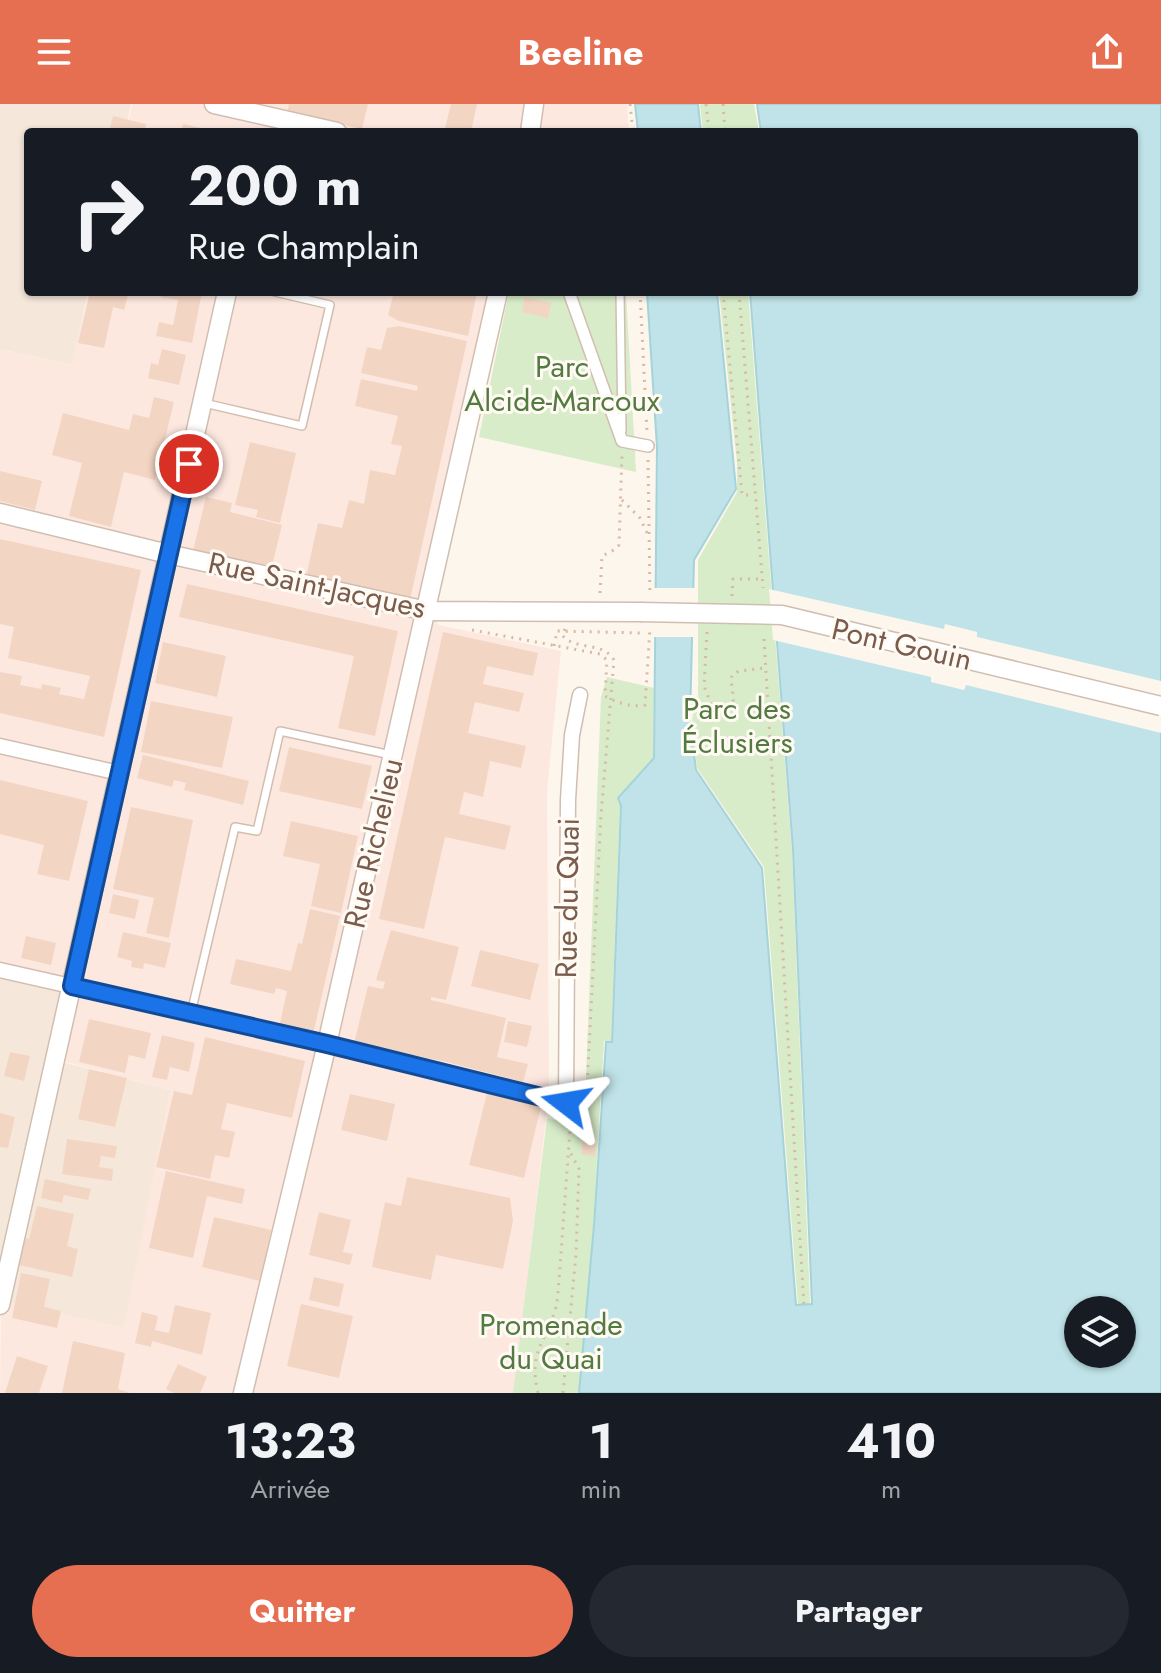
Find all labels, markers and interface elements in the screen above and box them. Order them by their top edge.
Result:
text: Beeline [517,26,644,78]
icon: menu [32,30,76,74]
icon: share [1085,30,1129,74]
text: 200 m [188,145,362,226]
icon: right [56,160,160,264]
text: Rue Champlain [188,220,420,272]
park label: Parc Alcide-Marcoux [464,345,660,422]
pin [155,430,223,498]
icon: arrive [167,442,211,486]
street label: Rue Saint-Jacques [204,541,430,629]
street label: Pont Gouin [828,607,976,681]
park label: Parc des Éclusiers [681,687,793,764]
street label: Rue Richelieu [333,754,413,932]
street label: Rue du Quai [544,817,590,979]
position arrow [524,1061,608,1145]
map controls [1064,1296,1136,1368]
button: layers [1064,1296,1136,1368]
park label: Promenade du Quai [479,1303,623,1380]
text: 13:23 [225,1407,356,1476]
text: 1 [589,1407,613,1476]
text: 410 [846,1407,936,1476]
text: Arrivée [251,1470,330,1508]
text: min [581,1470,621,1508]
text: m [881,1470,901,1508]
button: Quitter [32,1565,573,1657]
button: Partager [589,1565,1129,1657]

